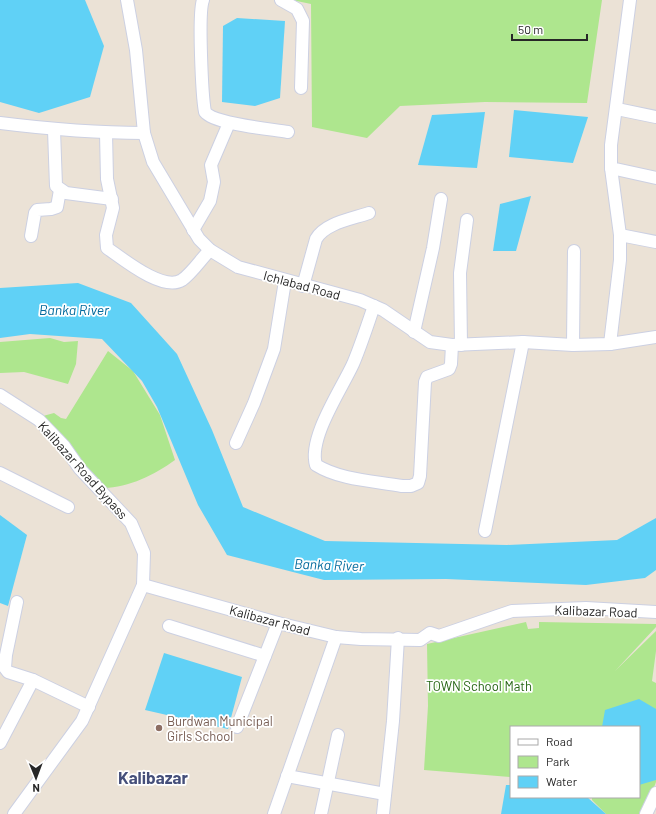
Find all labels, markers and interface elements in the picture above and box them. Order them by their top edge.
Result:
scale bar [512,16,587,42]
text: 50 m [518,22,543,36]
street label: Ichlabad Road [262,267,342,303]
water label: Banka River [39,301,110,318]
street label: Kalibazar Road Bypass [35,418,131,522]
water label: Banka River [294,555,365,574]
street label: Kalibazar Road [228,602,312,638]
street label: Kalibazar Road [554,602,638,620]
park label: TOWN School Math [426,678,532,694]
place label: Burdwan Municipal Girls School [167,713,273,744]
marker: Burdwan Municipal Girls School [154,723,164,733]
legend [510,726,640,798]
text: Road [546,734,573,748]
text: Park [546,754,570,768]
north arrow [16,758,56,798]
district label: Kalibazar [118,767,188,787]
text: Water [546,774,578,788]
text: N [32,782,40,795]

